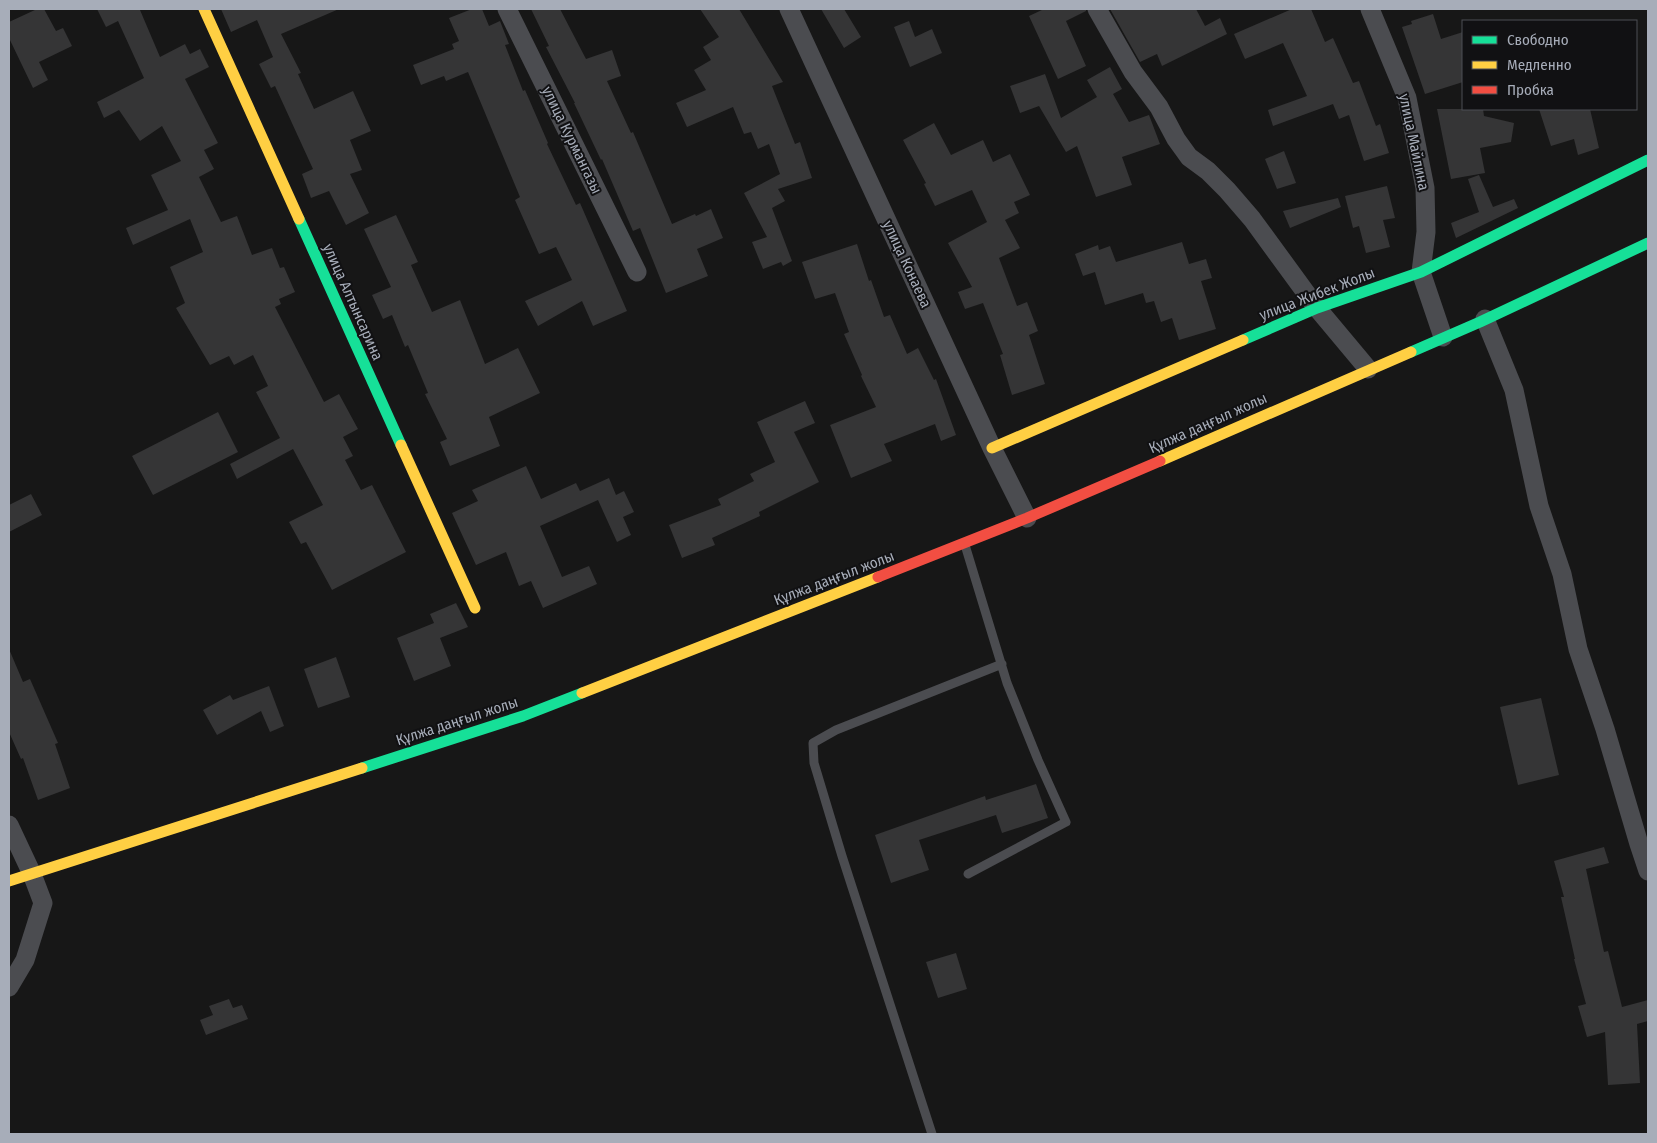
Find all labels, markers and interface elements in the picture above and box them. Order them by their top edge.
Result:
legend [1462,20,1637,110]
text: Свободно [1507,31,1569,49]
text: Медленно [1507,56,1572,74]
text: Пробка [1507,81,1554,99]
street label: улица Курмангазы [538,83,606,197]
street label: улица Майлина [1395,92,1433,192]
street label: улица Конаева [879,217,935,311]
street label: улица Алтынсарина [319,241,387,363]
street label: улица Жибек Жолы [1257,264,1377,324]
street label: Құлжа даңғыл жолы [1146,389,1270,457]
street label: Құлжа даңғыл жолы [771,547,897,609]
street label: Құлжа даңғыл жолы [394,693,520,749]

